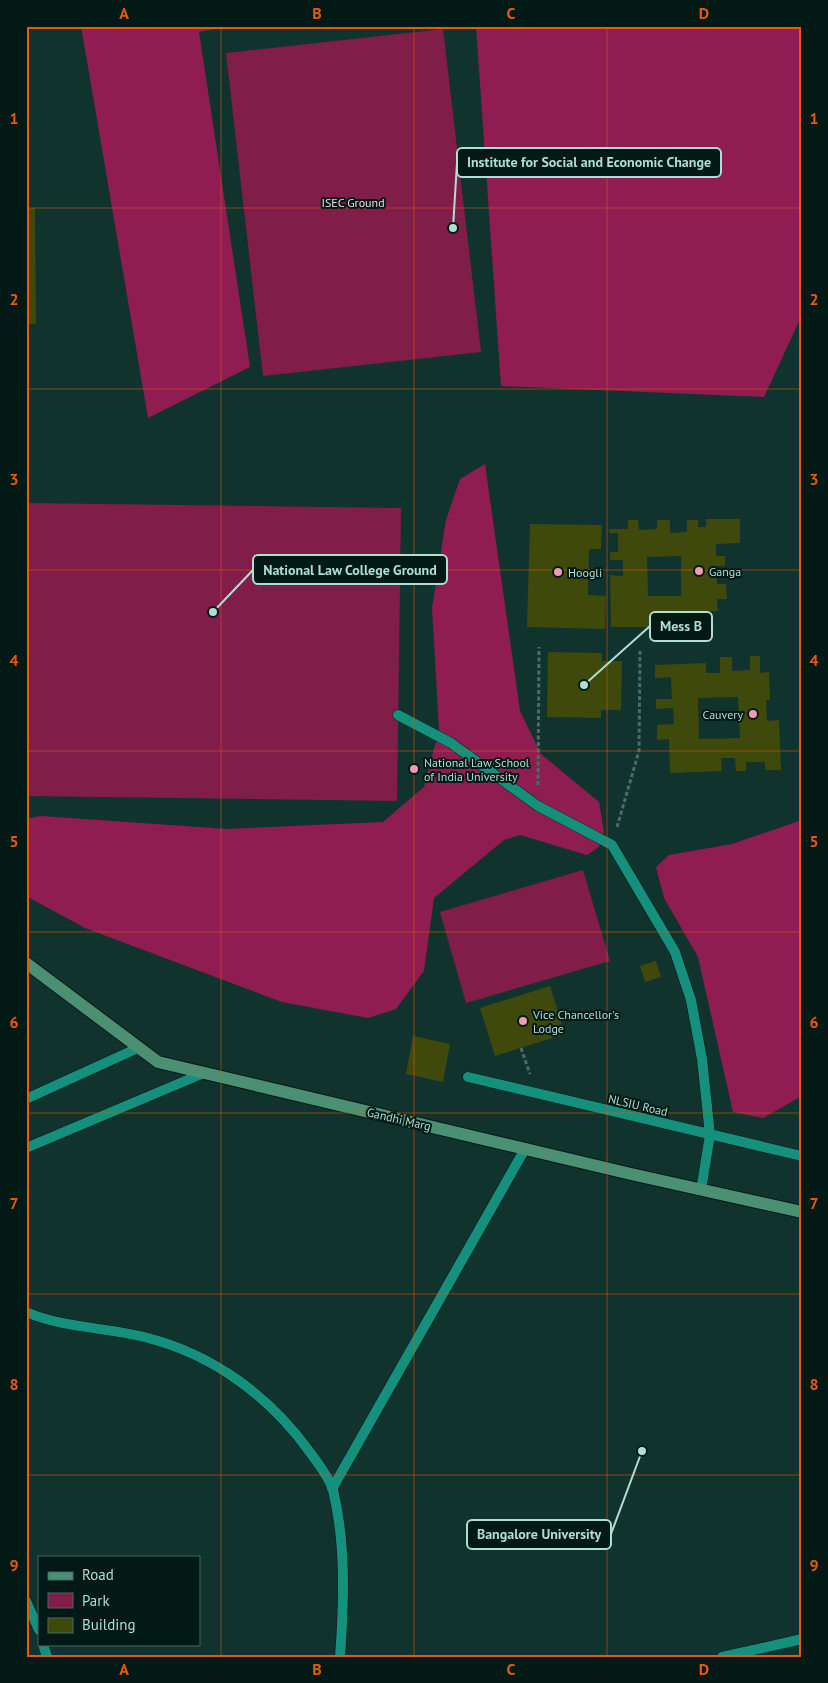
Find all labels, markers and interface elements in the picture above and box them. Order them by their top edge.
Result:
text: A [119,3,129,23]
text: B [312,3,322,23]
text: C [507,3,516,23]
text: D [699,3,709,23]
text: 1 [9,108,19,128]
text: 1 [809,108,819,128]
callout: Institute for Social and Economic Change [457,148,721,177]
text: Institute for Social and Economic Change [467,153,711,171]
park label: ISEC Ground [321,195,385,210]
text: 2 [9,289,19,309]
text: 2 [809,289,819,309]
text: 3 [9,469,19,489]
text: 3 [809,469,819,489]
callout: National Law College Ground [253,555,447,584]
text: National Law College Ground [263,561,437,579]
place label: Ganga [709,564,741,579]
place label: Hoogli [568,565,602,580]
marker: Ganga [693,565,705,577]
marker: Hoogli [552,566,564,578]
callout: Mess B [650,612,712,641]
text: Mess B [660,617,702,635]
text: 4 [9,650,19,670]
text: 4 [809,650,819,670]
place label: Cauvery [703,707,743,722]
marker: Cauvery [747,708,759,720]
place label: National Law School of India University [424,755,530,784]
marker: National Law School of India University [408,763,420,775]
text: 5 [9,831,19,851]
text: 5 [809,831,819,851]
place label: Vice Chancellor's Lodge [532,1007,619,1036]
text: 6 [9,1012,19,1032]
text: 6 [809,1012,819,1032]
marker: Vice Chancellor's Lodge [517,1015,529,1027]
street label: NLSIU Road [607,1091,669,1119]
street label: Gandhi Marg [366,1104,432,1134]
text: 7 [9,1193,19,1213]
text: 7 [809,1193,819,1213]
text: 8 [9,1374,19,1394]
text: 8 [809,1374,819,1394]
callout: Bangalore University [467,1520,611,1549]
text: Bangalore University [477,1525,601,1543]
text: 9 [9,1555,19,1575]
text: 9 [809,1555,819,1575]
legend [38,1556,200,1646]
text: Road [82,1565,114,1584]
text: Park [82,1591,110,1610]
text: Building [82,1615,136,1634]
text: A [119,1659,129,1679]
text: B [312,1659,322,1679]
text: C [507,1659,516,1679]
text: D [699,1659,709,1679]

